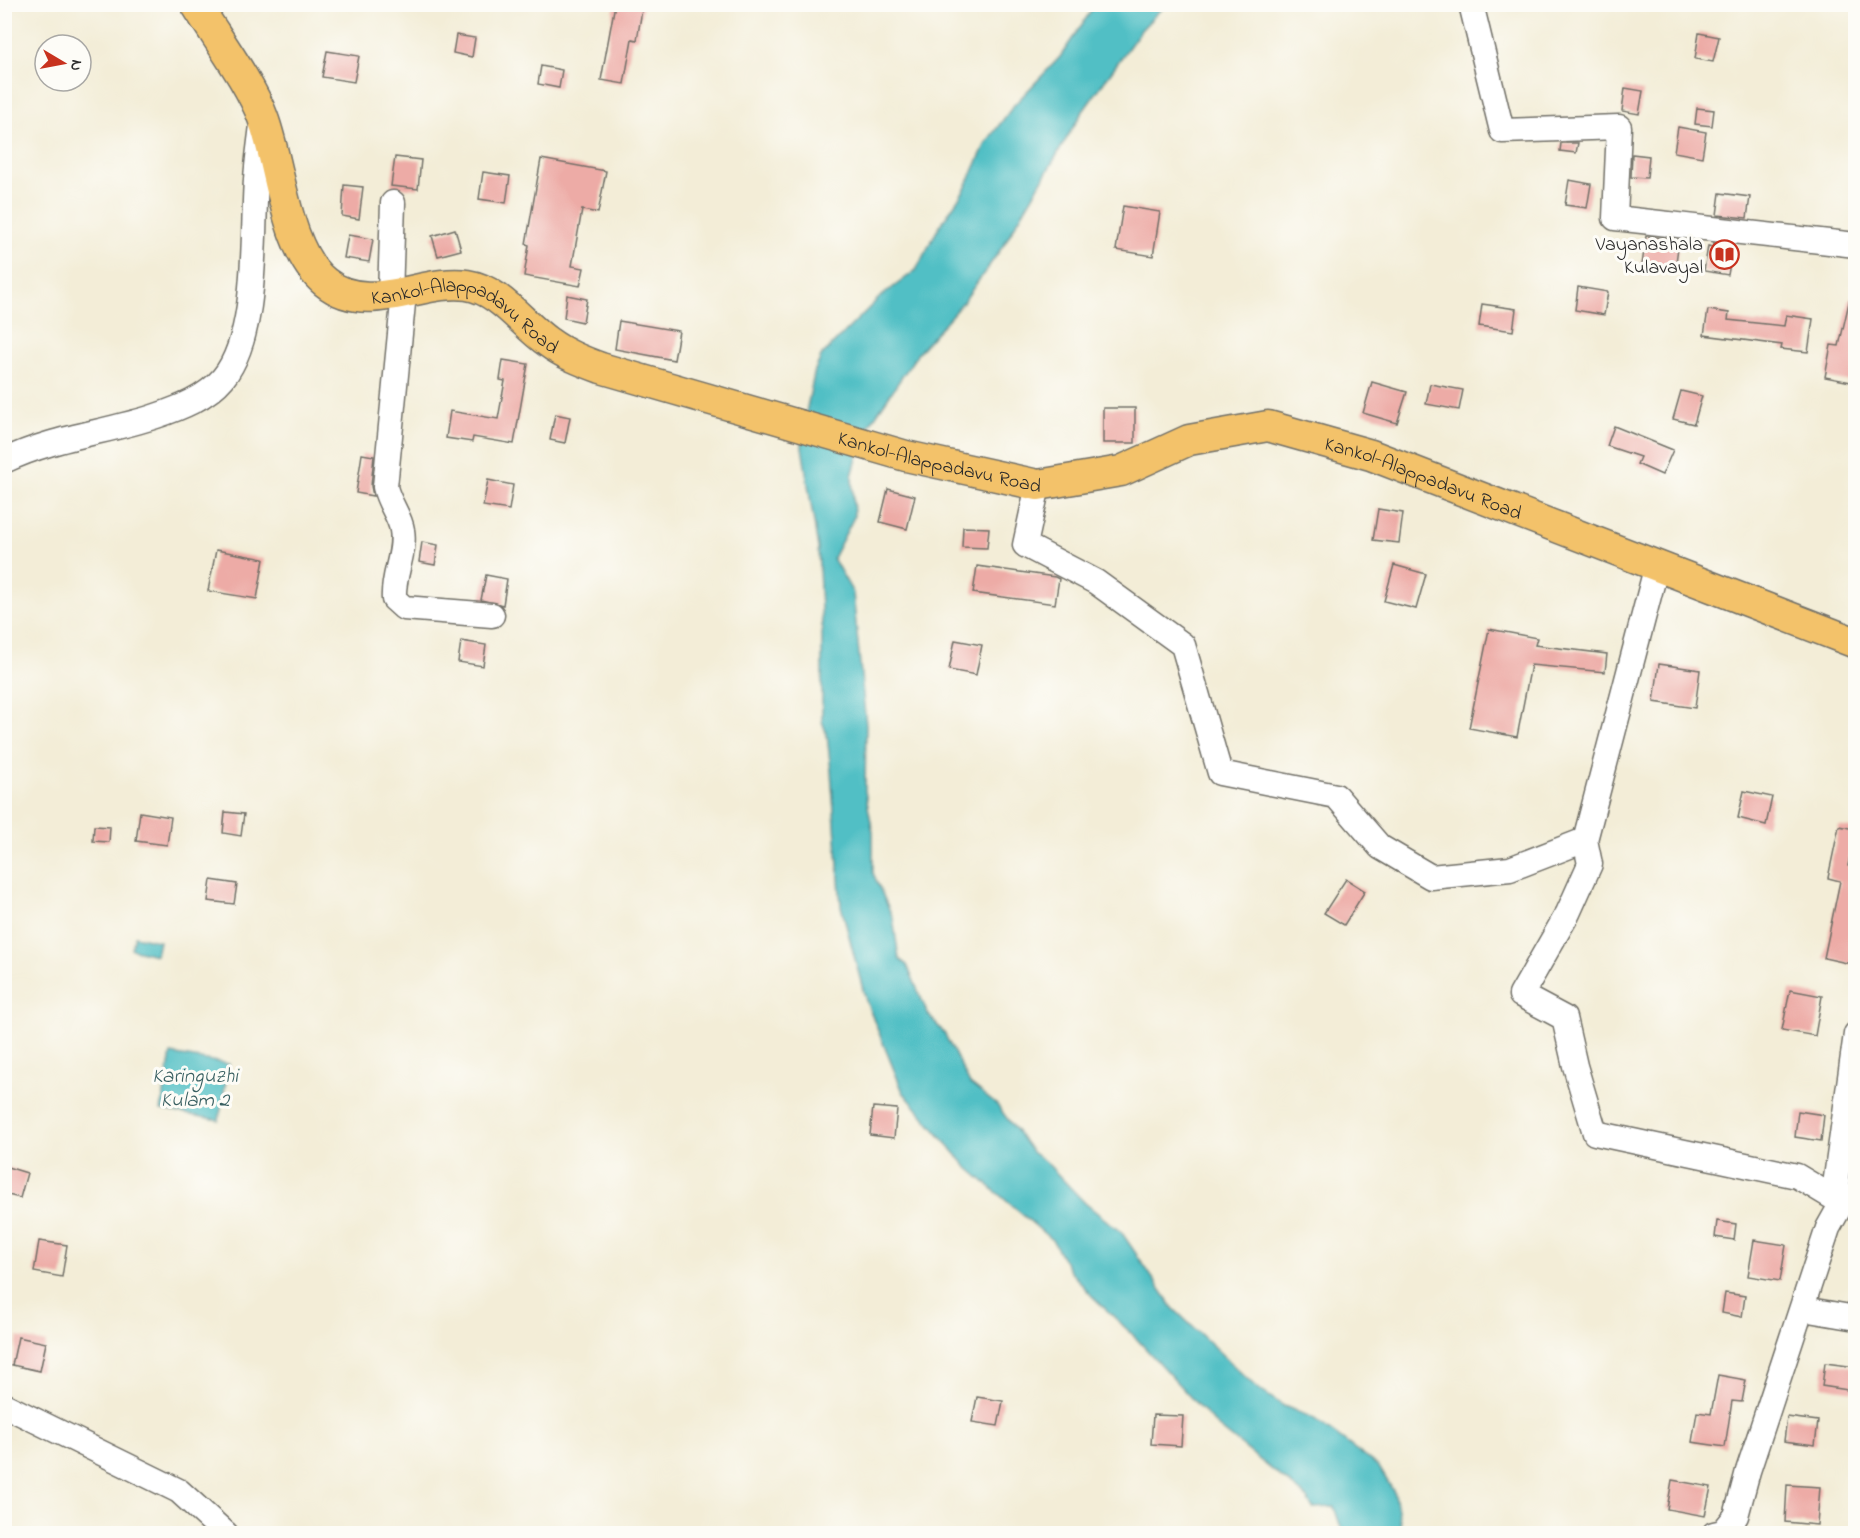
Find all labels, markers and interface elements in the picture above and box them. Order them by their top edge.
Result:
north arrow [33,33,93,93]
text: N [63,58,89,73]
place label: Vayanashala Kulavayal [1595,231,1703,283]
library icon: Vayanashala Kulavayal [1708,238,1740,270]
street label: Kankol-Alappadavu Road [370,272,564,363]
street label: Kankol-Alappadavu Road [834,425,1044,502]
street label: Kankol-Alappadavu Road [1321,431,1526,529]
water label: Karinguzhi Kulam 2 [152,1062,240,1116]

